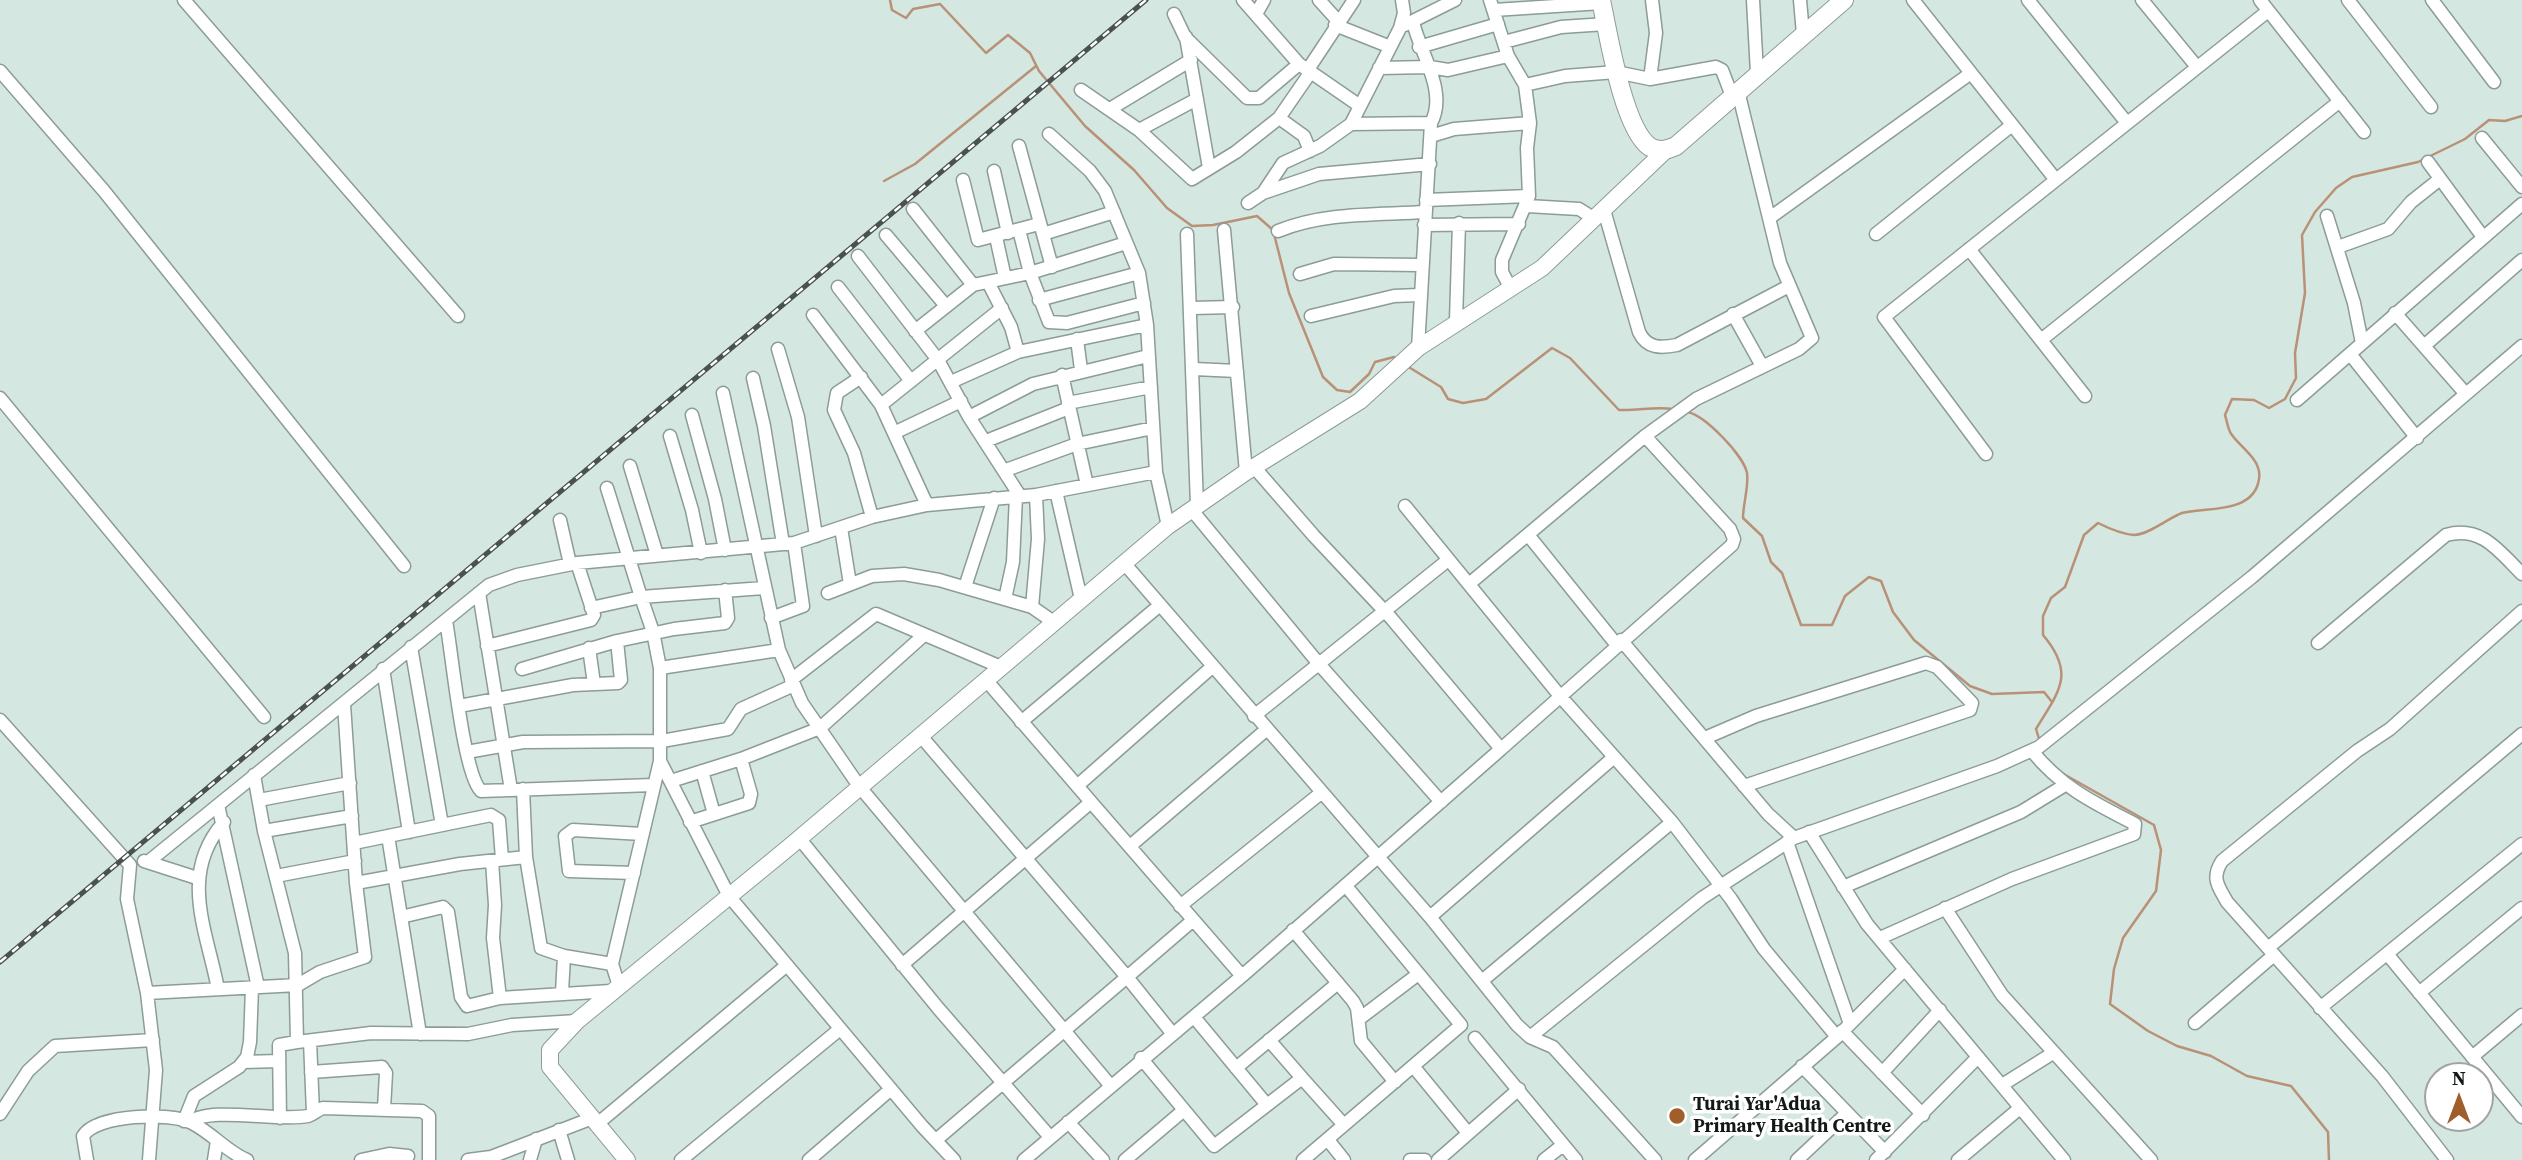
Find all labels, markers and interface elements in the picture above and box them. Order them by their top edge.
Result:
north arrow [2424,1062,2494,1132]
text: N [2452,1065,2466,1091]
place label: Turai Yar'Adua Primary Health Centre [1693,1094,1891,1138]
marker: Turai Yar'Adua Primary Health Centre [1667,1106,1687,1126]

